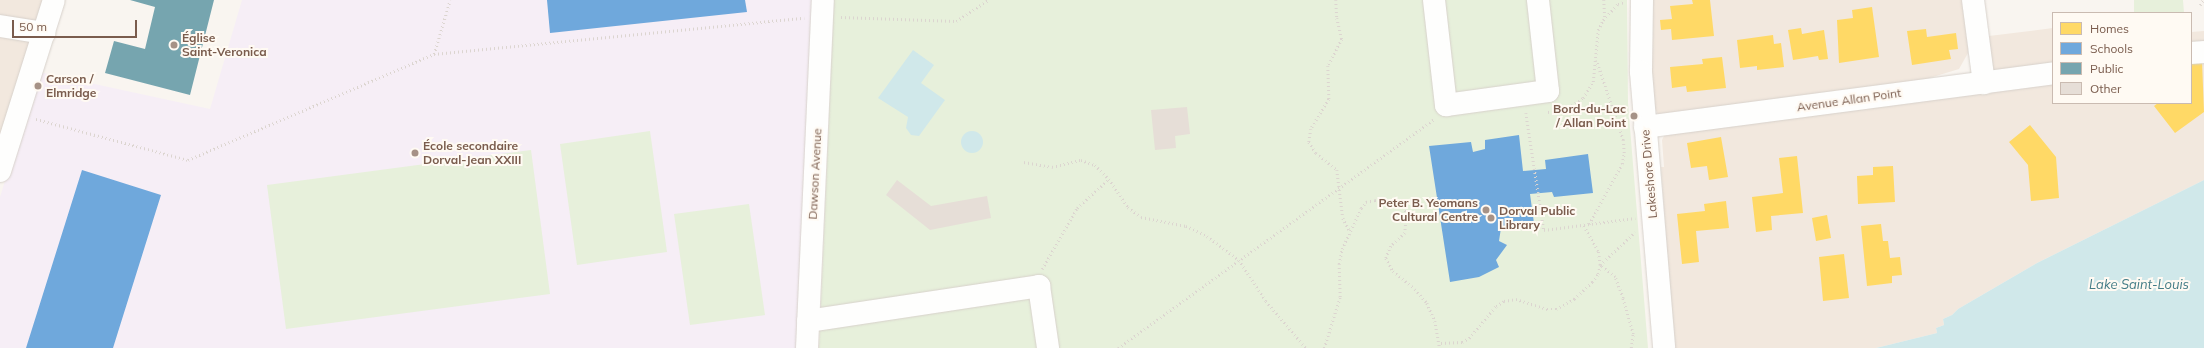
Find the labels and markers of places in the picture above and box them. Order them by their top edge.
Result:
place label: Église Saint-Veronica [182,31,267,59]
marker: Église Saint-Veronica [169,40,179,50]
place label: Carson / Elmridge [46,72,96,100]
marker: Carson / Elmridge [33,81,43,91]
place label: Bord-du-Lac / Allan Point [1553,102,1626,130]
marker: Bord-du-Lac / Allan Point [1629,111,1639,121]
place label: École secondaire Dorval-Jean XXIII [423,139,521,167]
marker: École secondaire Dorval-Jean XXIII [410,148,420,158]
place label: Peter B. Yeomans Cultural Centre [1379,196,1478,224]
place label: Dorval Public Library [1499,204,1575,232]
marker: Peter B. Yeomans Cultural Centre [1481,205,1491,215]
marker: Dorval Public Library [1486,213,1496,223]

